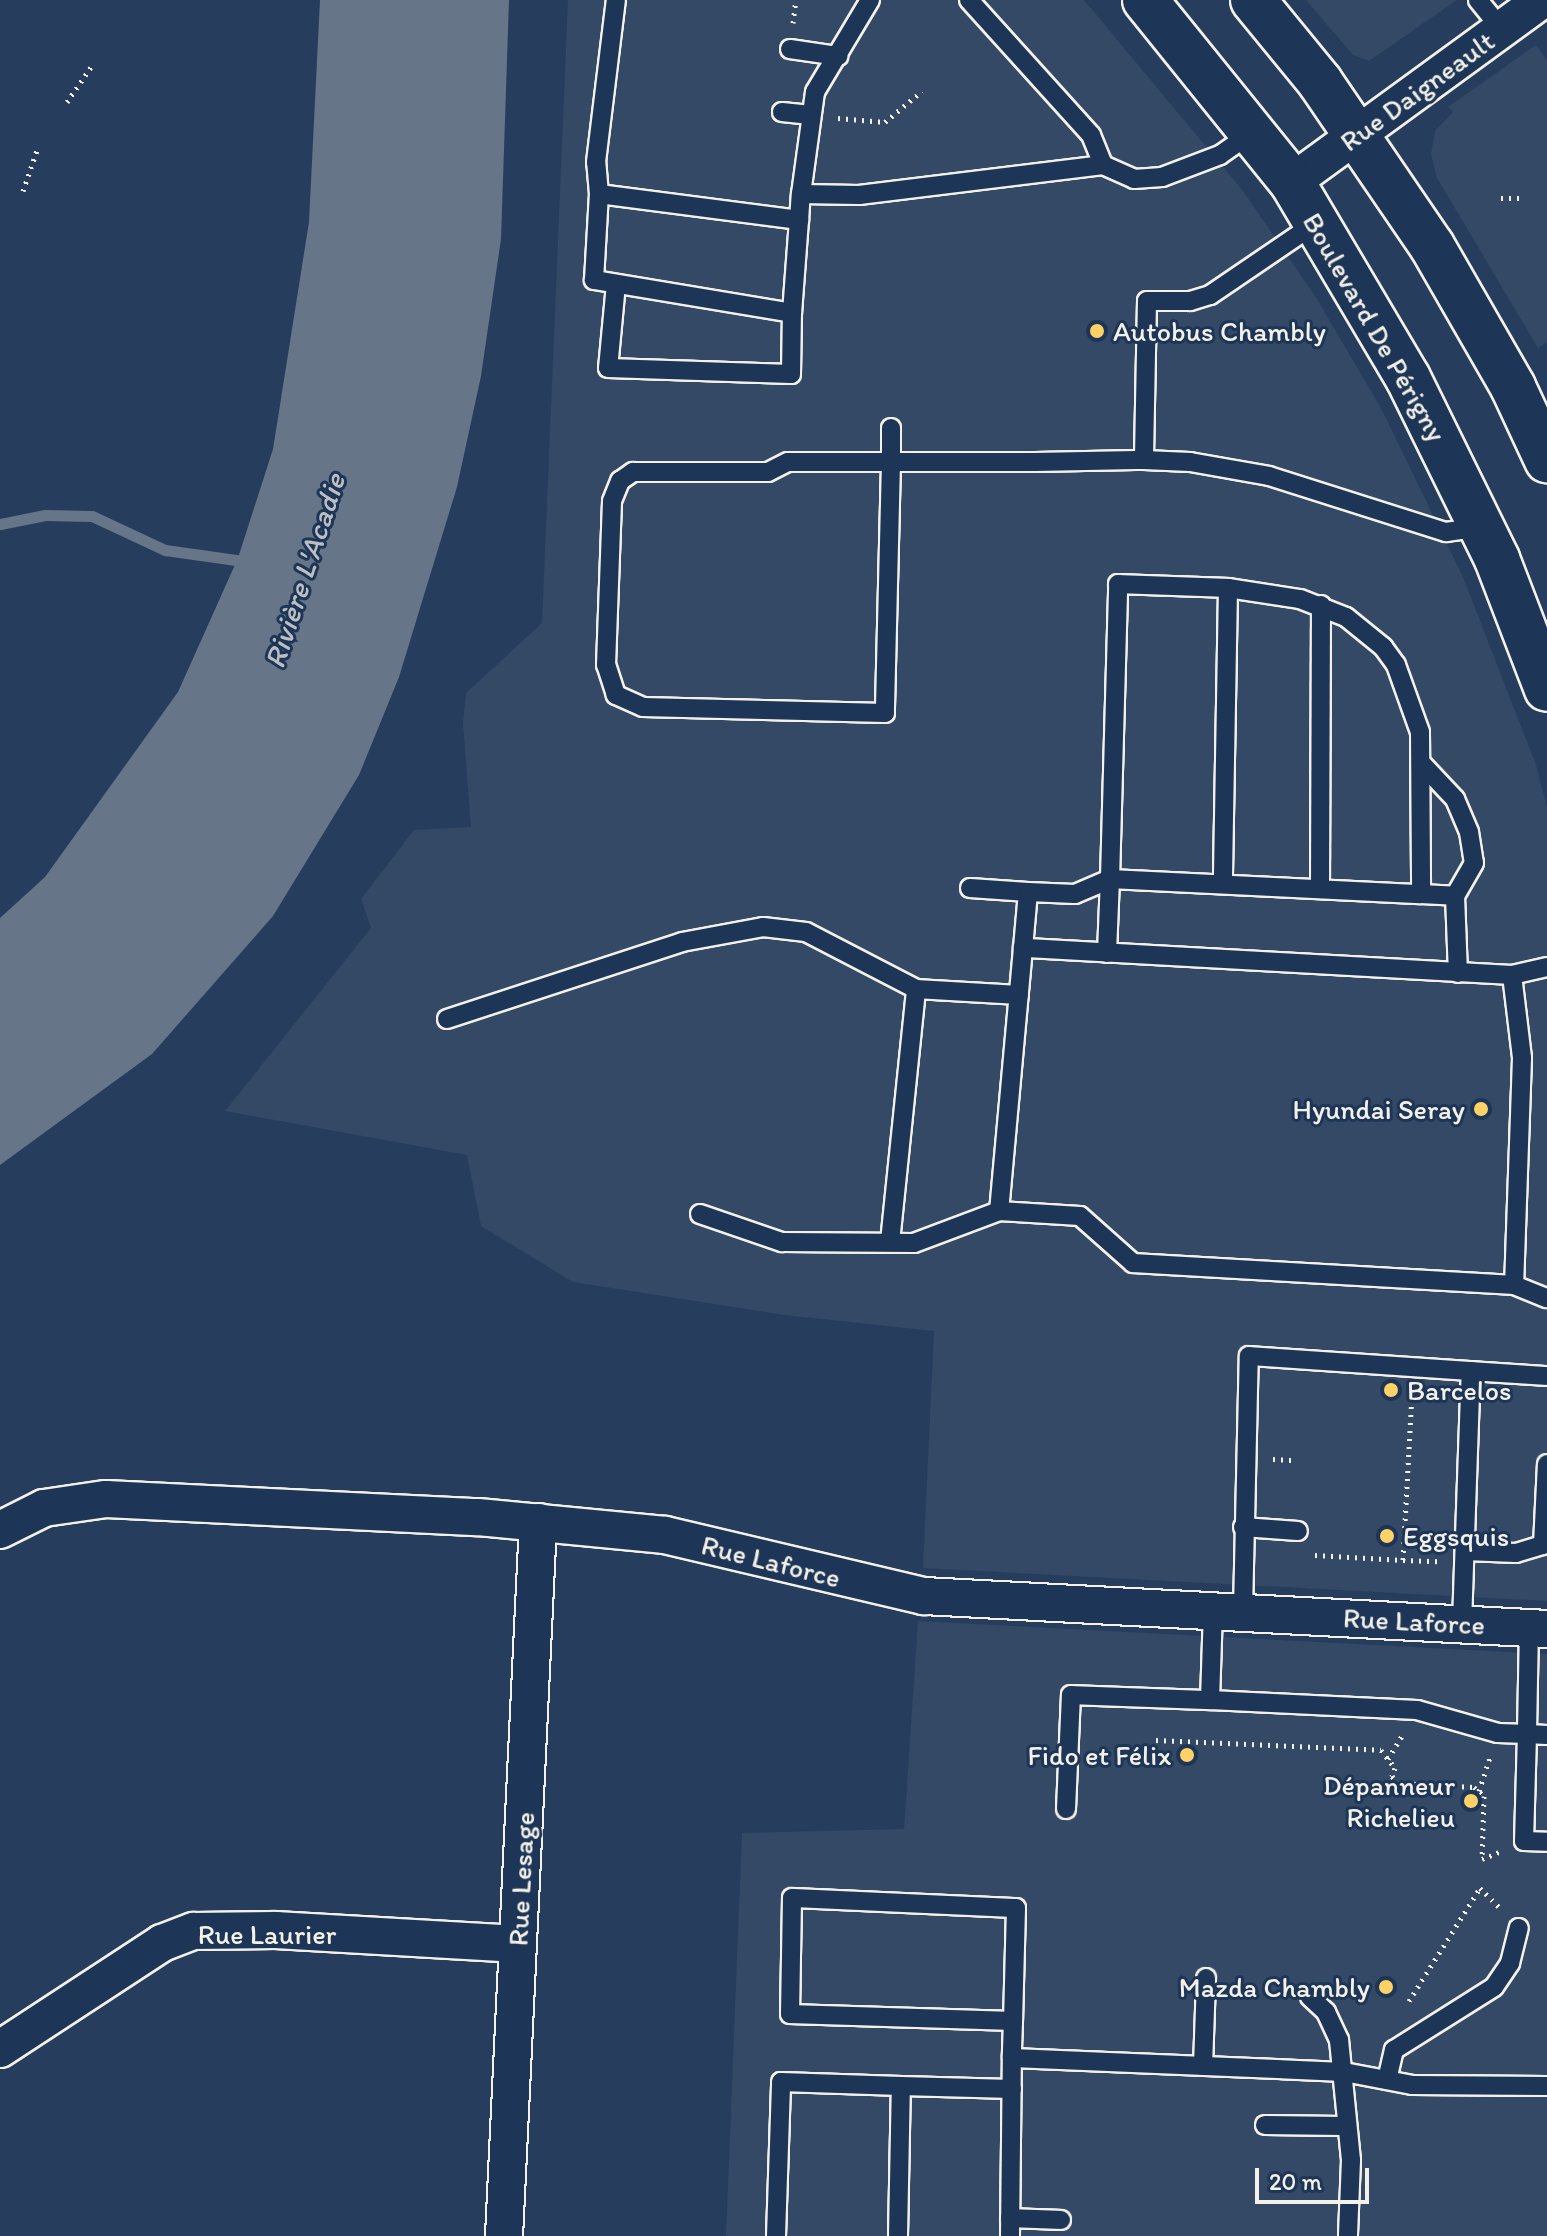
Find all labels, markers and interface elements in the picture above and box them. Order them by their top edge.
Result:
street label: Rue Daigneault [1333,24,1501,158]
street label: Boulevard De Périgny [1296,207,1454,447]
place label: Autobus Chambly [1113,314,1326,348]
marker: Autobus Chambly [1088,322,1106,340]
water label: Rivière L'Acadie [257,469,353,673]
place label: Hyundai Seray [1293,1092,1465,1126]
marker: Hyundai Seray [1472,1100,1490,1118]
place label: Barcelos [1407,1373,1511,1407]
marker: Barcelos [1382,1381,1400,1399]
place label: Eggsquis [1403,1519,1509,1553]
street label: Rue Laforce [698,1527,844,1595]
marker: Eggsquis [1378,1527,1396,1545]
street label: Rue Laforce [1342,1600,1486,1642]
place label: Fido et Félix [1028,1738,1171,1772]
marker: Fido et Félix [1178,1746,1196,1764]
place label: Dépanneur Richelieu [1323,1768,1455,1834]
marker: Dépanneur Richelieu [1462,1792,1480,1810]
street label: Rue Lesage [501,1811,541,1947]
street label: Rue Laurier [198,1917,336,1951]
place label: Mazda Chambly [1179,1970,1370,2004]
marker: Mazda Chambly [1377,1978,1395,1996]
scale bar [1259,2152,1373,2202]
text: 20 m [1269,2167,1322,2196]

